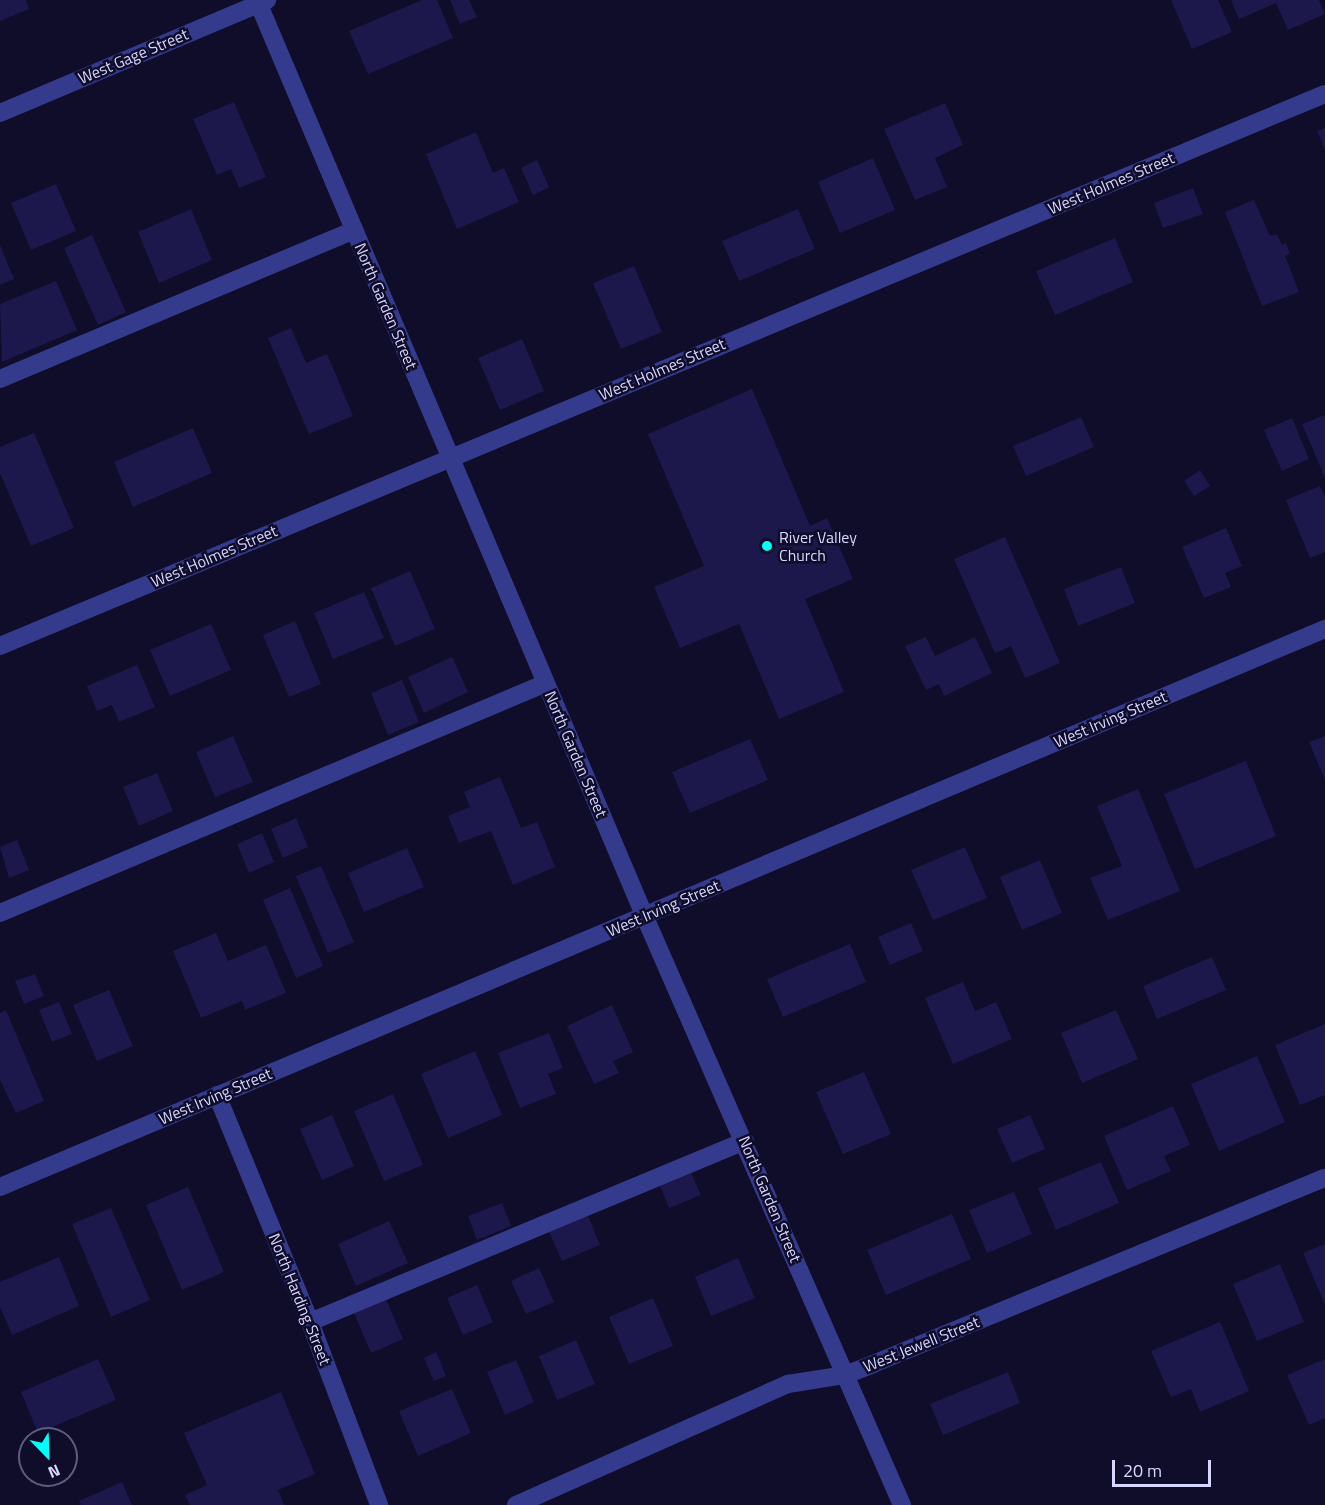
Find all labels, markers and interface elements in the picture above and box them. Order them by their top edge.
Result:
street label: West Gage Street [75,24,191,88]
street label: West Holmes Street [1045,148,1177,218]
street label: North Garden Street [351,240,421,372]
street label: West Holmes Street [596,334,728,404]
street label: West Holmes Street [148,521,280,591]
place label: River Valley Church [779,527,857,565]
marker: River Valley Church [760,539,774,553]
street label: West Irving Street [1051,687,1169,751]
street label: North Garden Street [541,688,611,820]
street label: West Irving Street [604,876,722,940]
street label: West Irving Street [156,1064,274,1128]
street label: North Garden Street [735,1133,805,1265]
street label: North Harding Street [265,1230,335,1368]
street label: West Jewell Street [860,1312,982,1376]
north arrow [18,1427,78,1487]
scale bar [1115,1448,1214,1486]
text: 20 m [1123,1457,1162,1484]
text: N [44,1459,64,1485]

